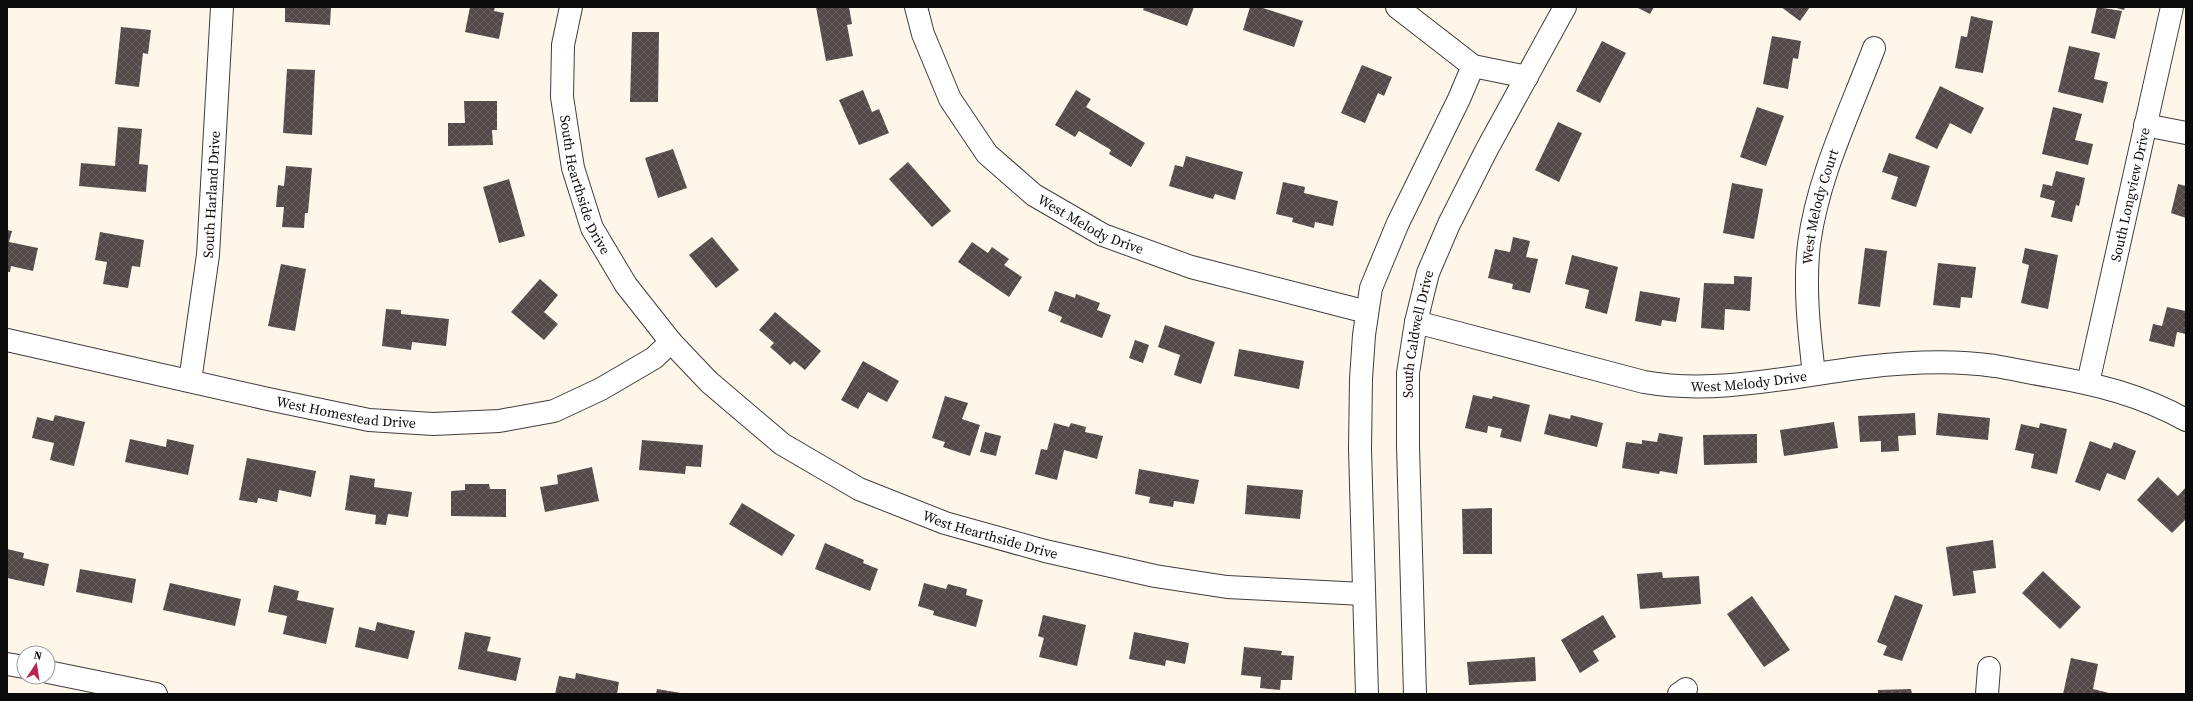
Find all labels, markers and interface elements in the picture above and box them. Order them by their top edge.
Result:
street label: South Hearthside Drive [555,114,616,258]
street label: South Longview Drive [2105,126,2155,264]
street label: South Harland Drive [198,130,225,259]
street label: West Melody Court [1797,146,1844,265]
street label: West Melody Drive [1034,189,1147,259]
street label: South Caldwell Drive [1398,268,1438,398]
street label: West Melody Drive [1691,366,1808,396]
street label: West Homestead Drive [274,391,417,433]
street label: West Hearthside Drive [920,505,1060,564]
north arrow [16,645,56,685]
text: N [32,648,43,664]

